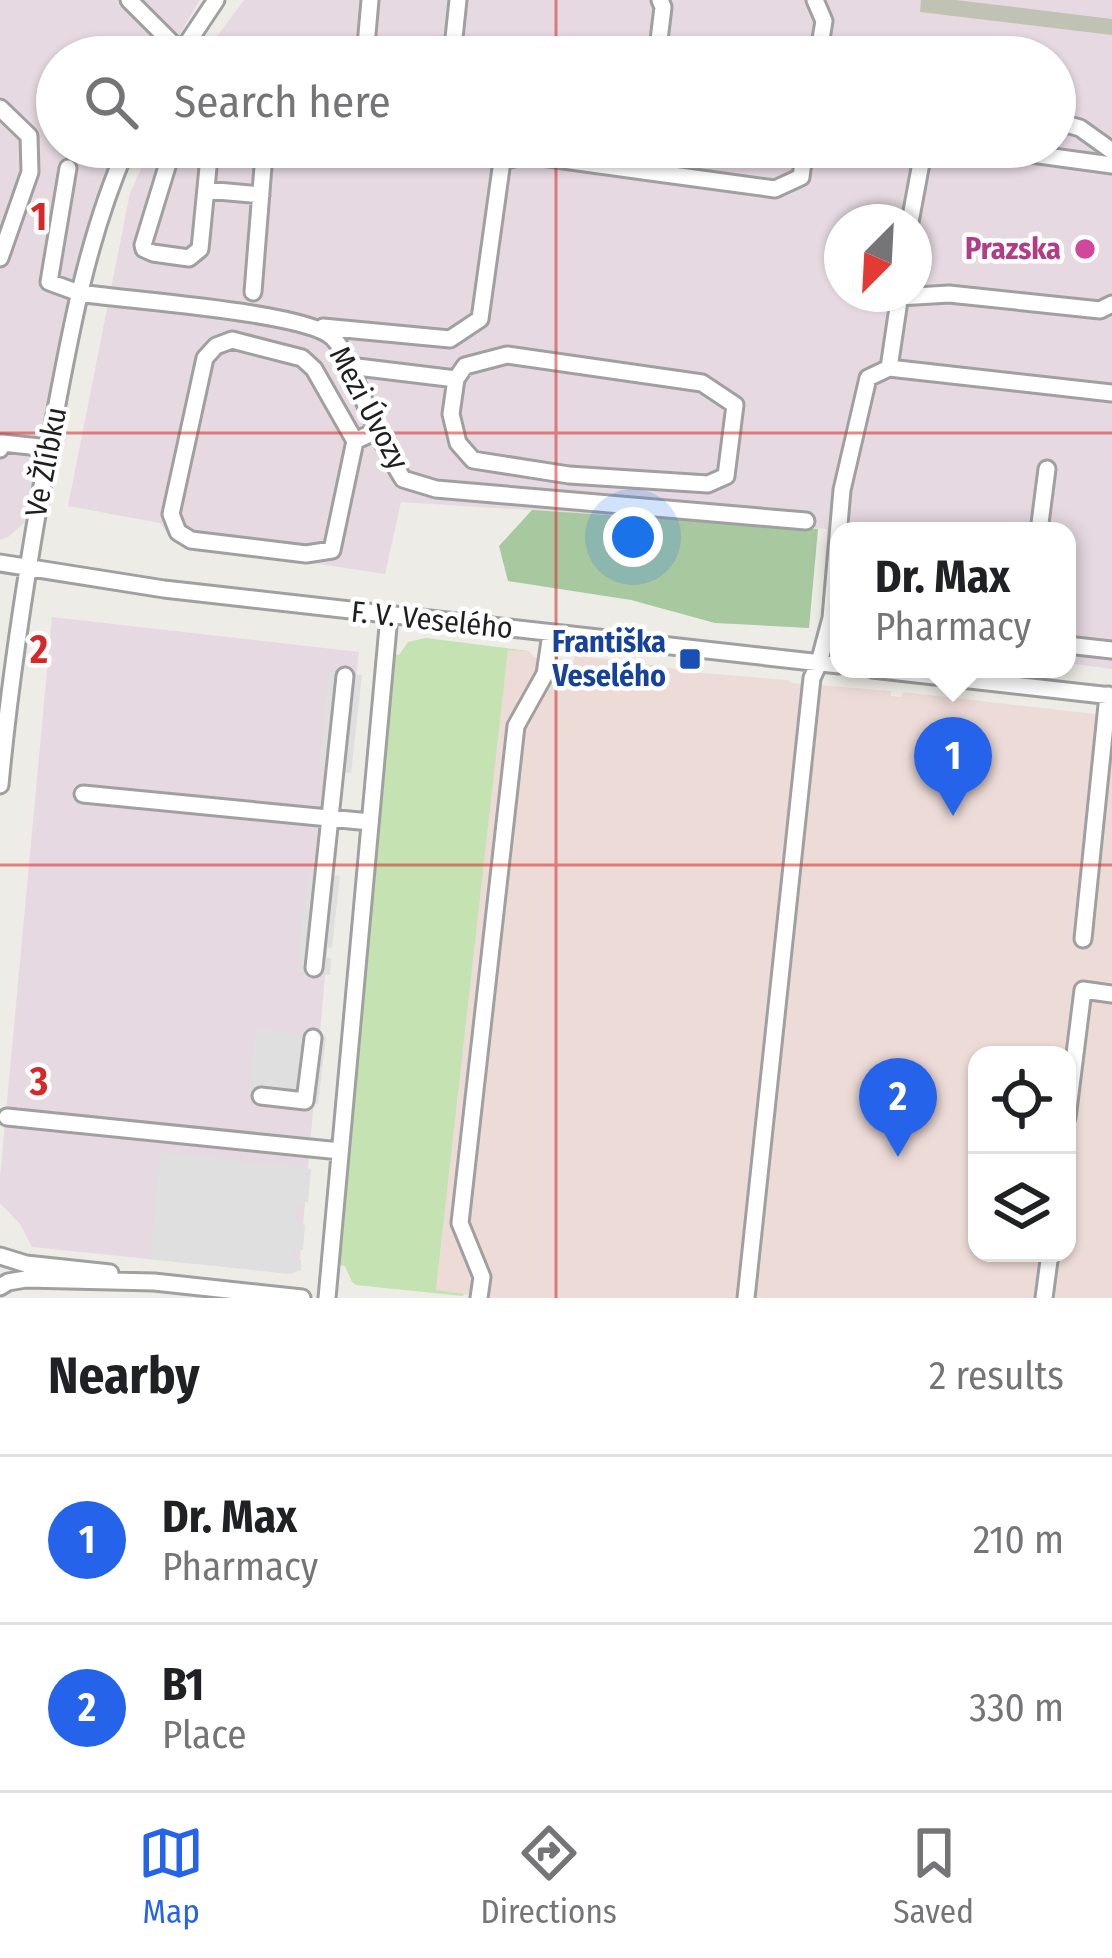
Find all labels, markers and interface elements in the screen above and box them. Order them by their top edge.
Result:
search box [36,36,1076,168]
icon: search [78,69,144,135]
text: Search here [174,75,391,129]
text: 1 [31,194,47,240]
north arrow [824,204,932,312]
place label: Prazska [965,231,1061,267]
marker: Prazska [1072,236,1098,262]
street label: Mezi Úvozy [322,340,417,476]
street label: Ve Žlíbku [18,404,74,520]
your location [603,507,663,567]
popup [830,522,1076,678]
text: Dr. Max [875,550,1010,604]
street label: F. V. Veselého [349,594,515,646]
text: Pharmacy [875,604,1031,650]
place label: Františka Veselého [551,624,666,694]
text: 2 [29,627,48,673]
marker: Františka Veselého [677,646,703,672]
pin: 1 [914,717,992,816]
map controls [968,1046,1076,1262]
button: locate [968,1046,1076,1154]
pin: 2 [859,1058,937,1157]
text: 3 [29,1059,48,1105]
button: layers [968,1154,1076,1262]
text: Nearby [48,1345,200,1407]
text: 2 results [929,1353,1064,1399]
text: Dr. Max [162,1490,297,1544]
text: 1 [79,1517,95,1563]
text: 210 m [973,1517,1064,1563]
text: Pharmacy [162,1544,318,1590]
text: B1 [162,1658,204,1712]
text: 2 [78,1685,96,1731]
text: 330 m [969,1685,1064,1731]
text: Place [162,1712,246,1758]
tab: Map [138,1820,204,1932]
tab: Directions [480,1820,617,1932]
tab: Saved [893,1820,974,1932]

